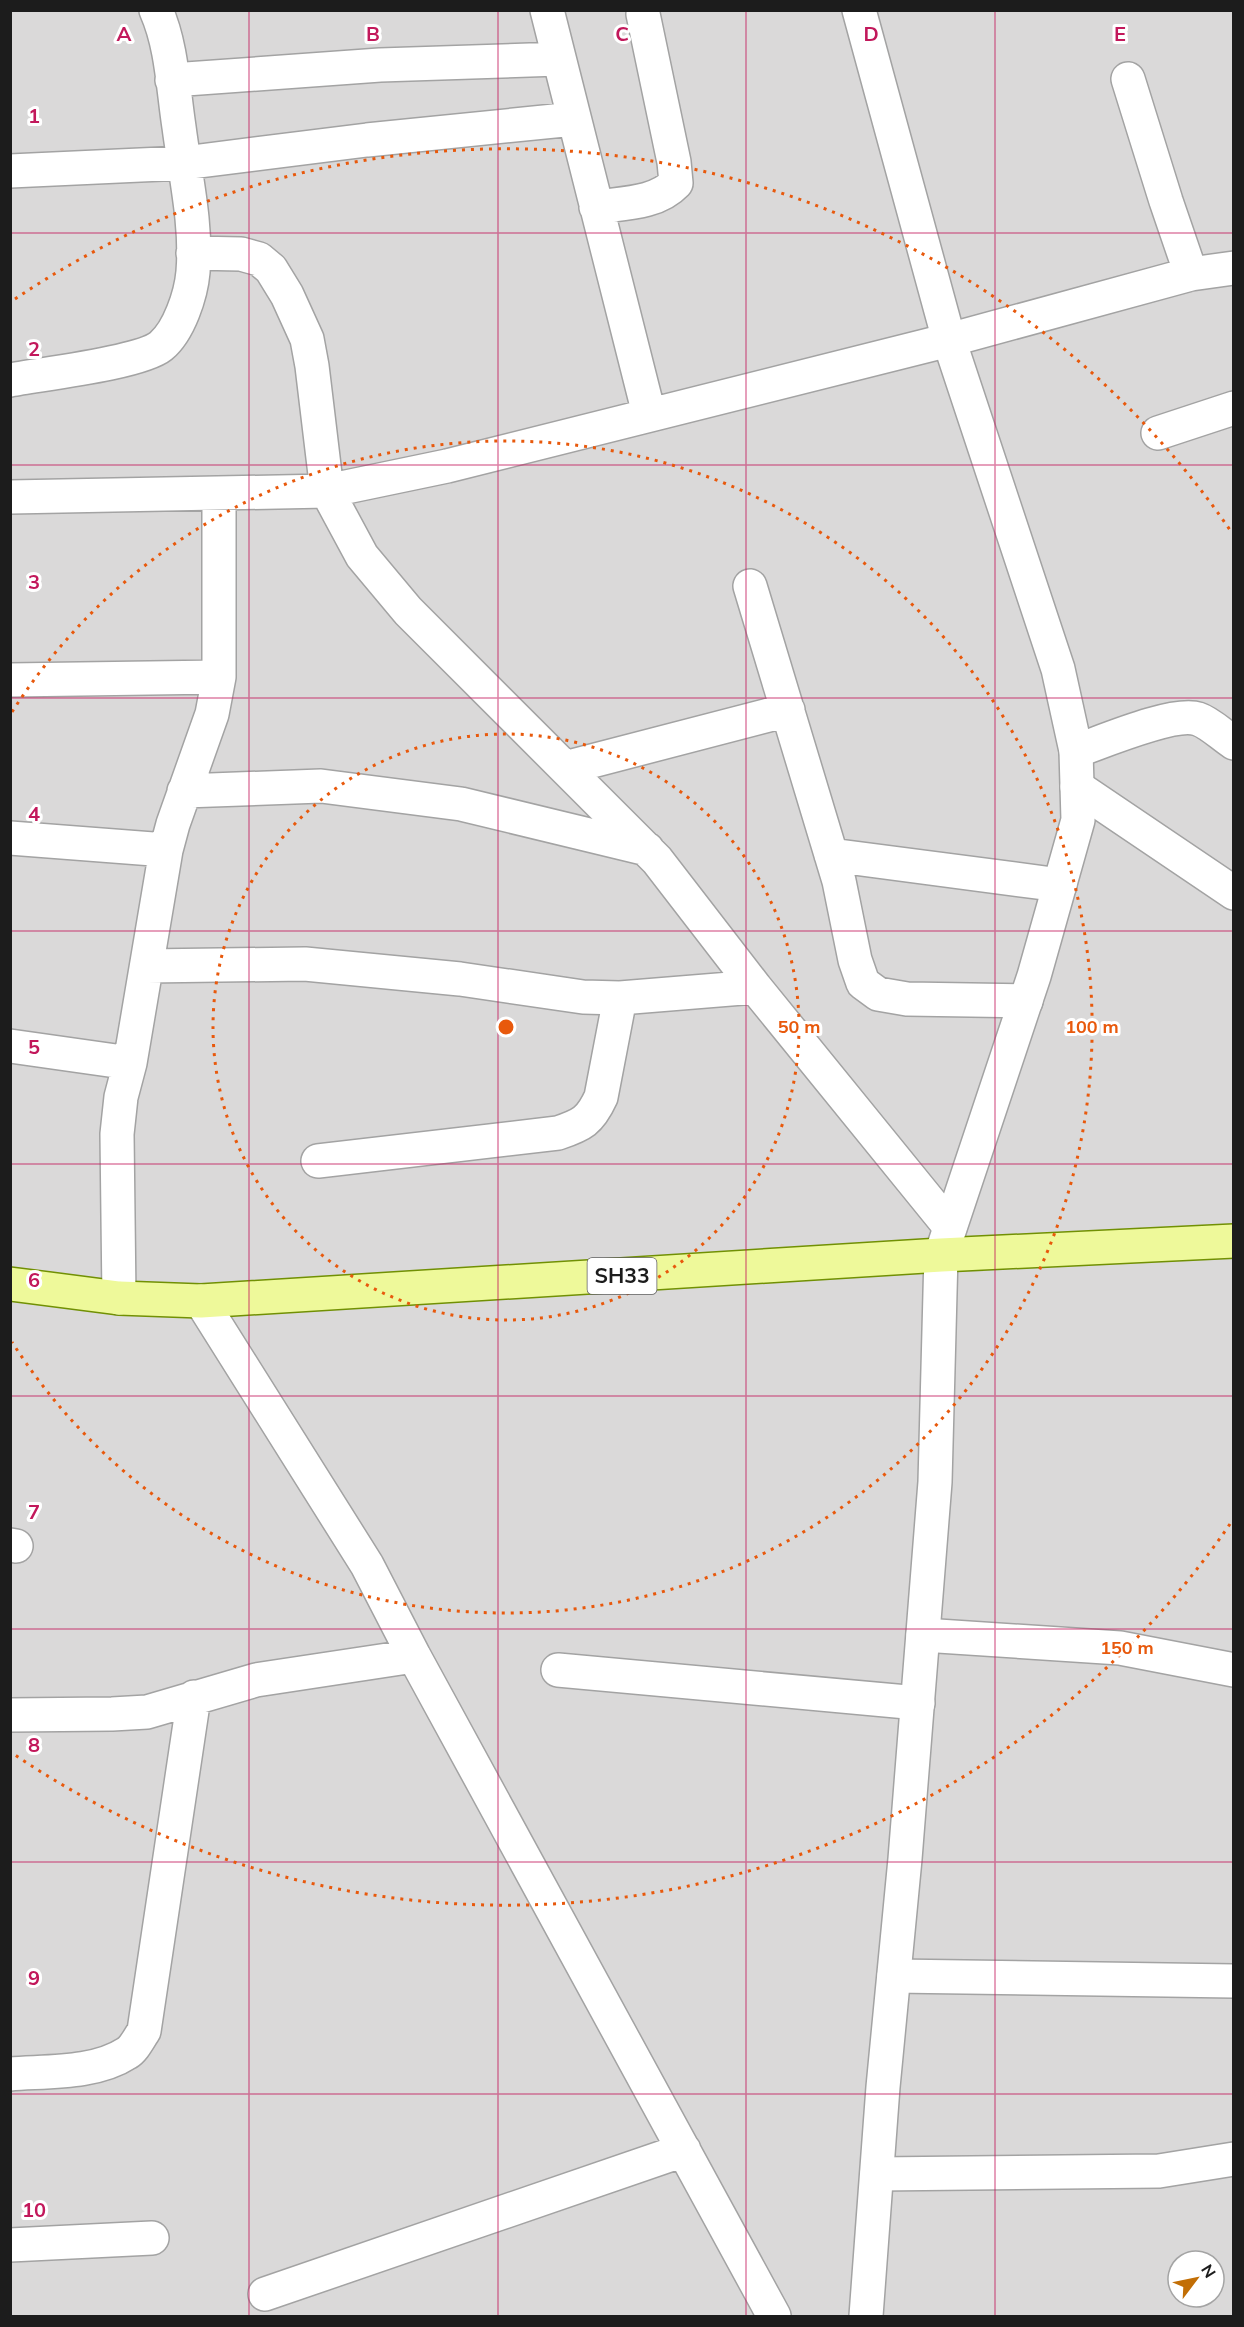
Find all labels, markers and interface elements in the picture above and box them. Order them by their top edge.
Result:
text: A [117,21,132,46]
text: B [366,21,380,46]
text: C [615,21,629,46]
text: D [863,21,879,46]
text: E [1114,21,1126,46]
text: 1 [28,103,40,128]
text: 2 [28,336,40,361]
text: 3 [28,569,40,594]
text: 4 [28,801,40,826]
text: 50 m [778,1015,820,1038]
text: 100 m [1065,1015,1119,1038]
centre of rings [496,1017,516,1037]
text: 5 [28,1034,40,1059]
road number: SH33 [588,1258,656,1294]
text: 6 [28,1267,40,1292]
text: 7 [28,1499,40,1524]
text: 150 m [1100,1636,1154,1659]
text: 8 [28,1732,40,1757]
text: 9 [28,1965,40,1990]
text: 10 [22,2197,46,2222]
north arrow [1166,2249,1226,2309]
text: N [1197,2261,1220,2281]

